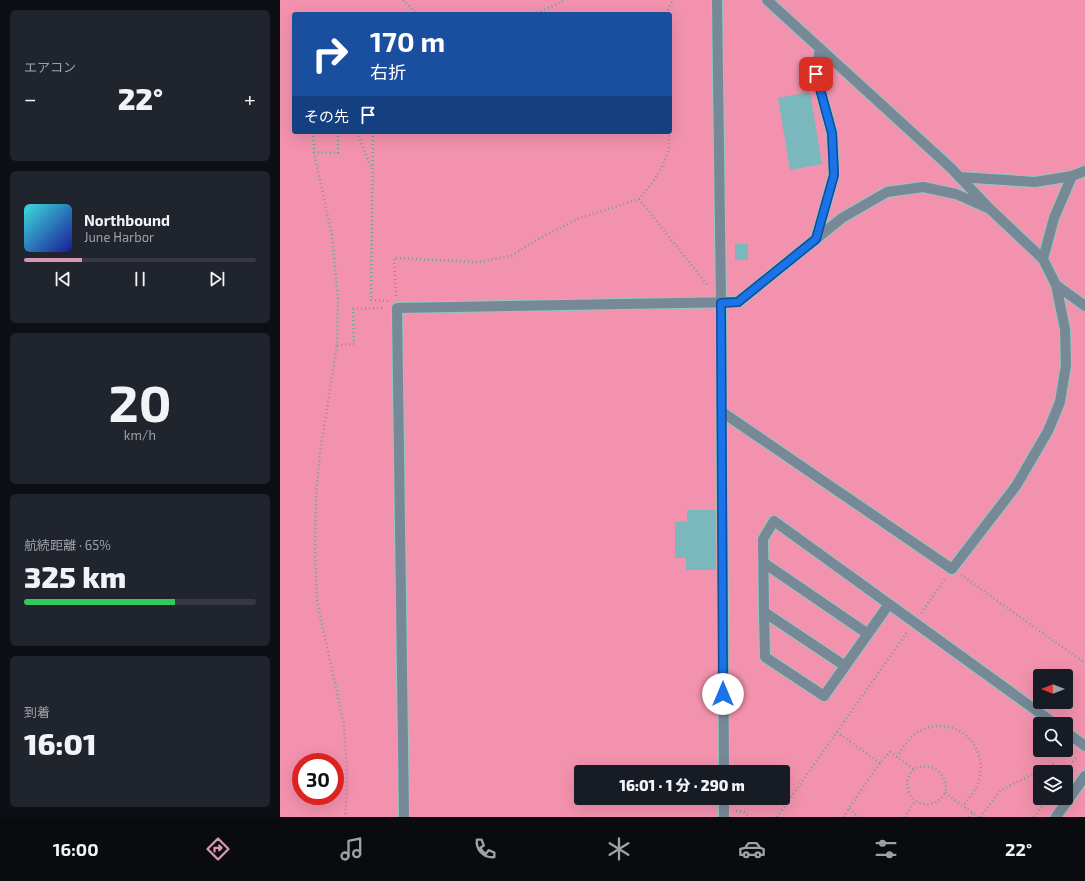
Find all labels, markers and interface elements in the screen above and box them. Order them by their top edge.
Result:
text: 170 m [370,24,445,58]
icon: right [304,28,356,80]
pin [799,57,833,91]
text: エアコン [24,59,76,75]
text: 右折 [370,61,406,83]
icon: arrive [805,63,827,85]
text: 22° [118,80,163,116]
text: − [24,85,37,111]
text: + [244,85,256,111]
icon: arrive [357,104,379,126]
text: その先 [304,107,349,125]
text: Northbound [84,211,170,229]
text: June Harbor [84,229,154,245]
icon: previous [52,268,74,290]
icon: pause [129,268,151,290]
icon: next [206,268,228,290]
text: 20 [108,370,172,432]
text: km/h [124,427,156,443]
text: 航続距離 · 65% [24,537,111,553]
text: 325 km [24,558,126,594]
north arrow [1033,669,1073,709]
map controls [1033,669,1073,805]
position arrow [702,673,744,715]
text: 到着 [24,704,50,720]
button: search [1033,717,1073,757]
text: 16:01 [24,725,96,761]
speed limit sign: 30 [292,753,344,805]
button: layers [1033,765,1073,805]
text: 16:01 · 1 分 · 290 m [619,776,745,794]
icon: directions [204,835,232,863]
icon: music [338,835,366,863]
icon: phone [471,835,499,863]
icon: climate [605,835,633,863]
icon: car [738,835,766,863]
icon: filters [872,835,900,863]
text: 16:00 [53,838,99,860]
text: 22° [1005,838,1032,860]

